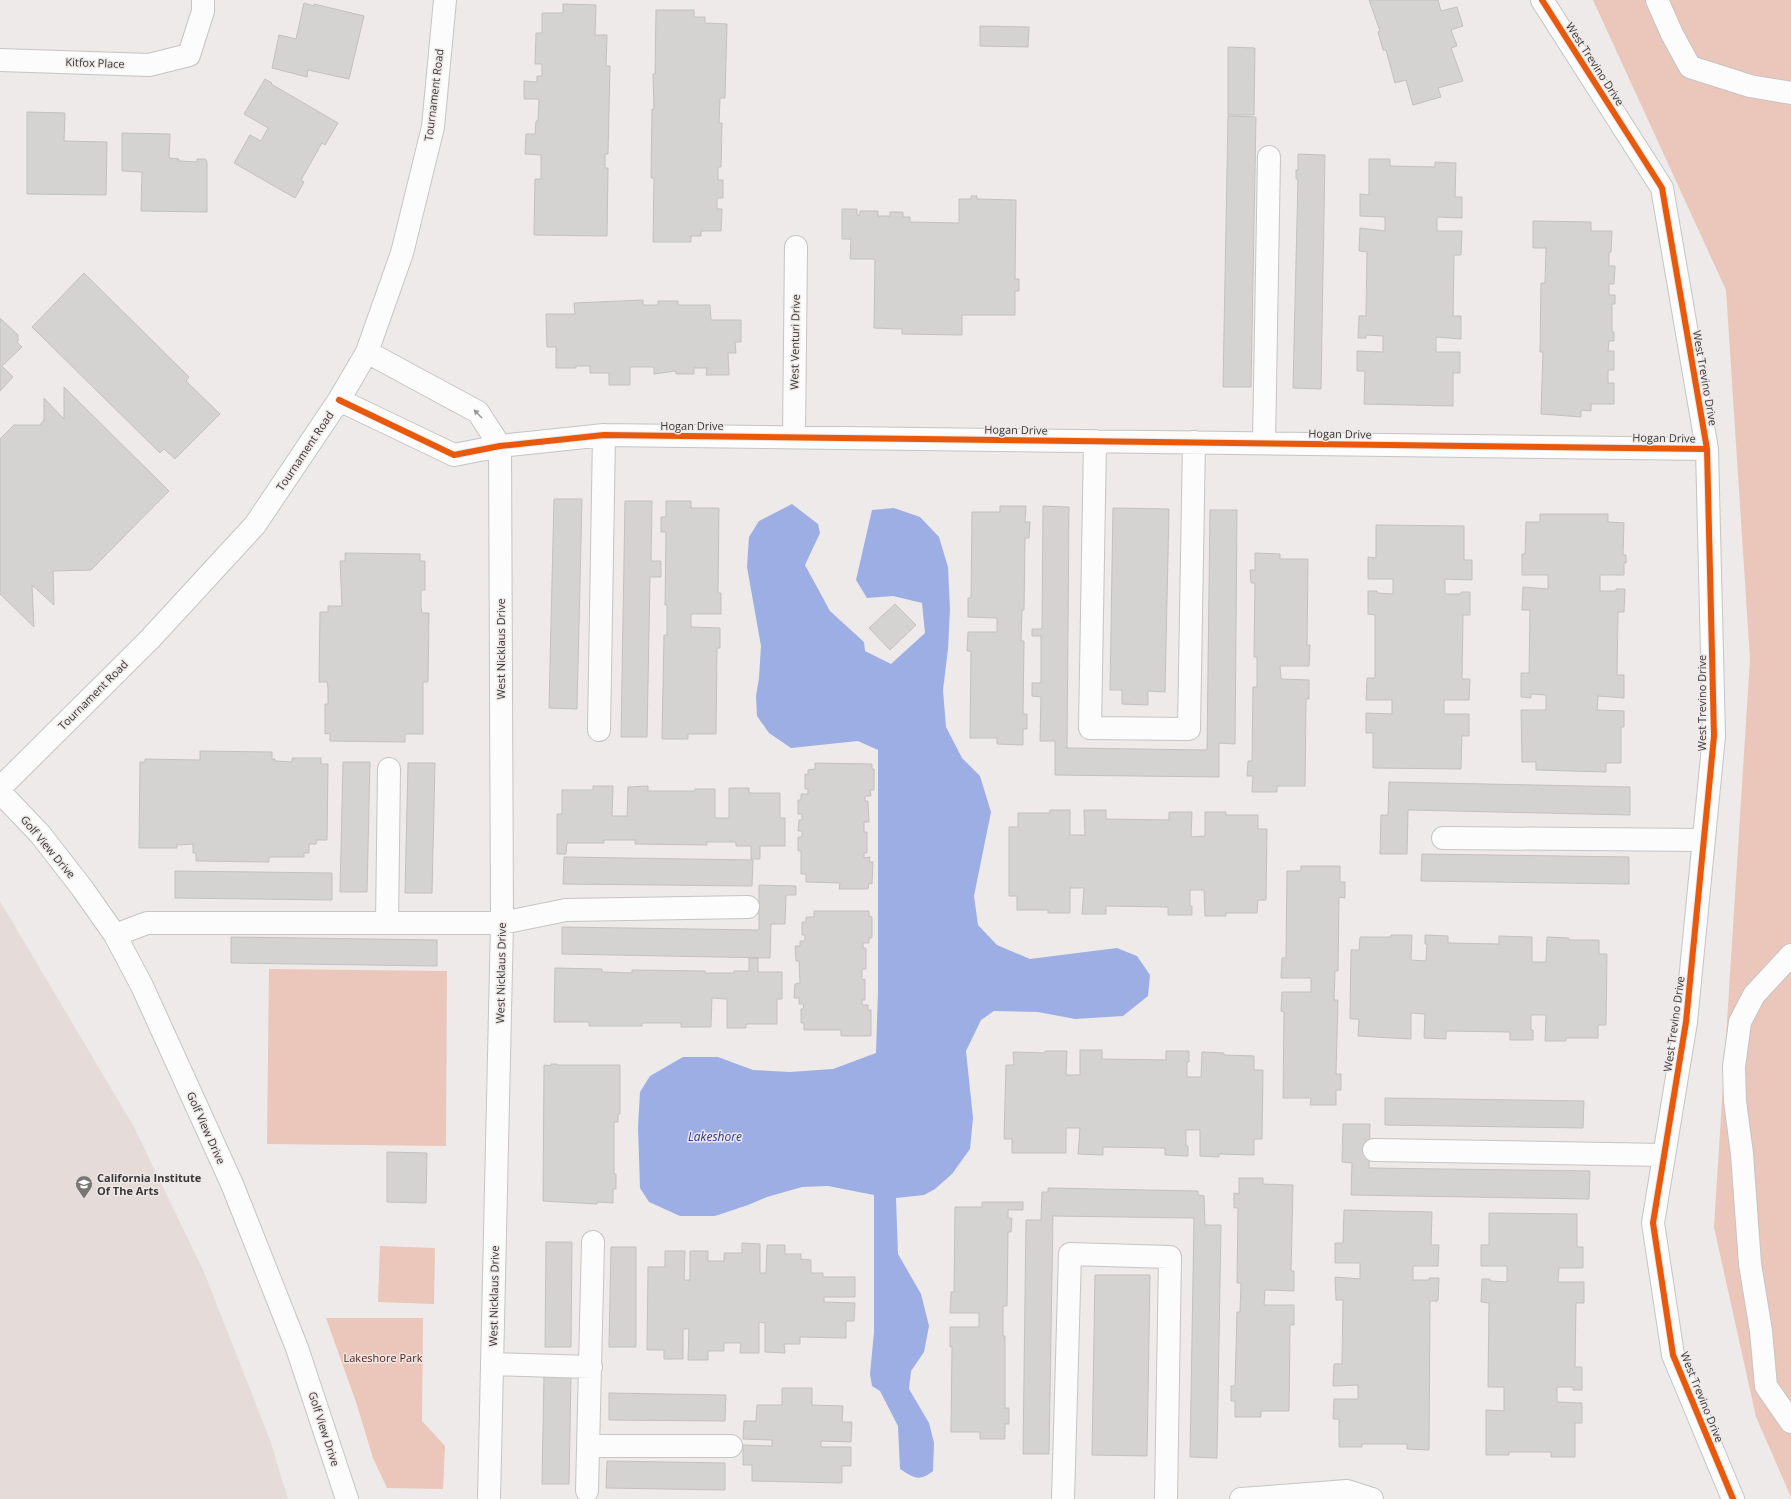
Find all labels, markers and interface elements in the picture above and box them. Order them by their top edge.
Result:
street label: West Trevino Drive [1563,19,1628,108]
street label: Tournament Road [420,48,447,142]
street label: Kitfox Place [65,54,125,71]
street label: West Venturi Drive [786,294,803,390]
street label: West Trevino Drive [1690,329,1721,427]
street label: Tournament Road [272,408,337,493]
one-way arrow [473,409,482,419]
street label: Hogan Drive [660,418,724,433]
street label: Hogan Drive [984,421,1048,438]
street label: Hogan Drive [1308,425,1372,442]
street label: Hogan Drive [1632,429,1696,446]
street label: West Nicklaus Drive [493,598,508,700]
street label: West Trevino Drive [1694,655,1709,751]
street label: Tournament Road [54,656,131,733]
street label: Golf View Drive [18,812,79,881]
street label: West Nicklaus Drive [492,922,509,1024]
street label: West Trevino Drive [1659,975,1688,1073]
street label: Golf View Drive [184,1089,229,1166]
water label: Lakeshore [688,1128,742,1145]
place label: California Institute Of The Arts [97,1170,202,1198]
school or university icon: California Institute Of The Arts [74,1174,94,1199]
street label: West Nicklaus Drive [485,1245,502,1347]
street label: West Trevino Drive [1677,1349,1727,1444]
park label: Lakeshore Park [344,1350,423,1365]
street label: Golf View Drive [305,1390,344,1468]

